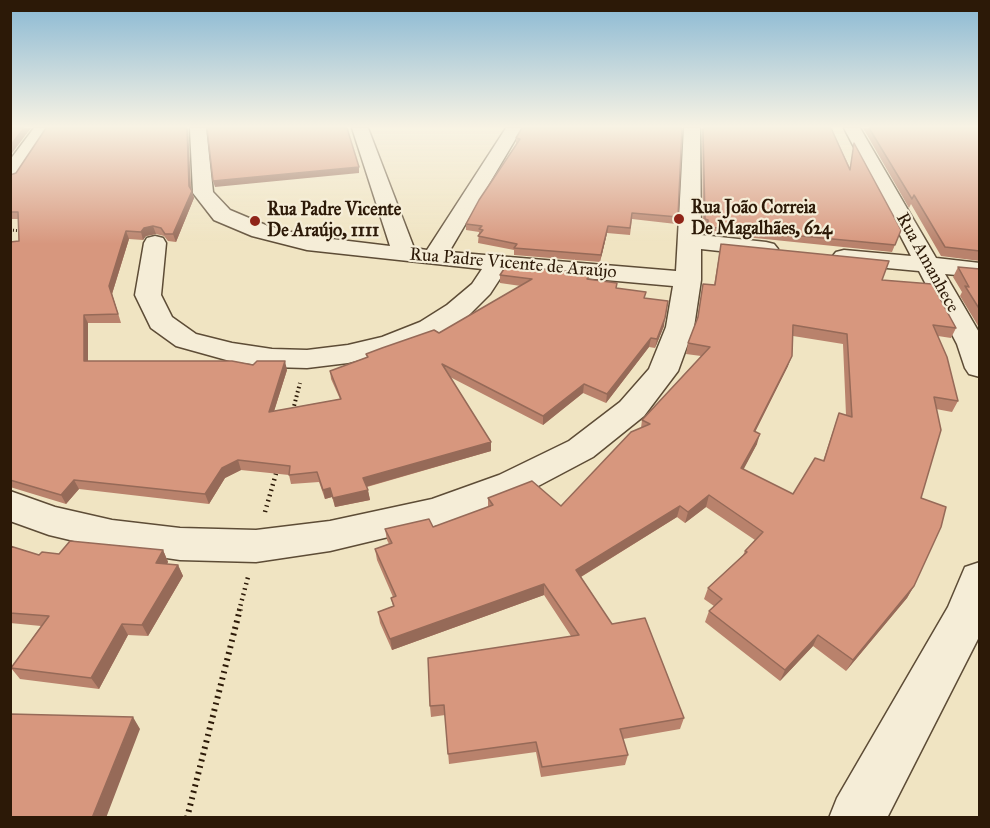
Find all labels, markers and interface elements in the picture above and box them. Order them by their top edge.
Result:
place label: Rua João Correia De Magalhães, 624 [691,198,832,240]
place label: Rua Padre Vicente De Araújo, 1111 [267,200,401,242]
street label: Rua Amanhece [891,209,963,317]
marker: Rua João Correia De Magalhães, 624 [672,212,686,226]
marker: Rua Padre Vicente De Araújo, 1111 [248,214,262,228]
street label: Rua Padre Vicente de Araújo [408,244,618,284]

